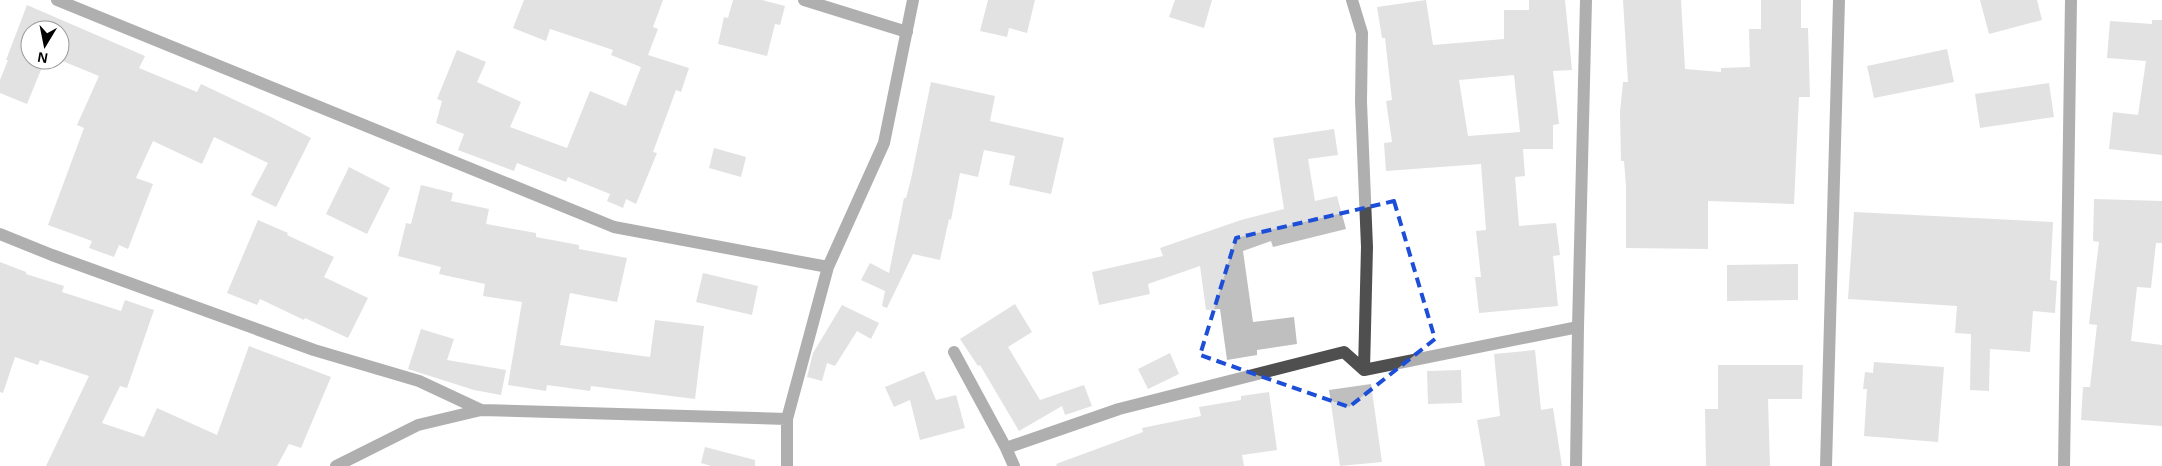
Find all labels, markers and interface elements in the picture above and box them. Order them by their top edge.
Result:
north arrow [20,20,70,70]
text: N [36,49,49,67]

